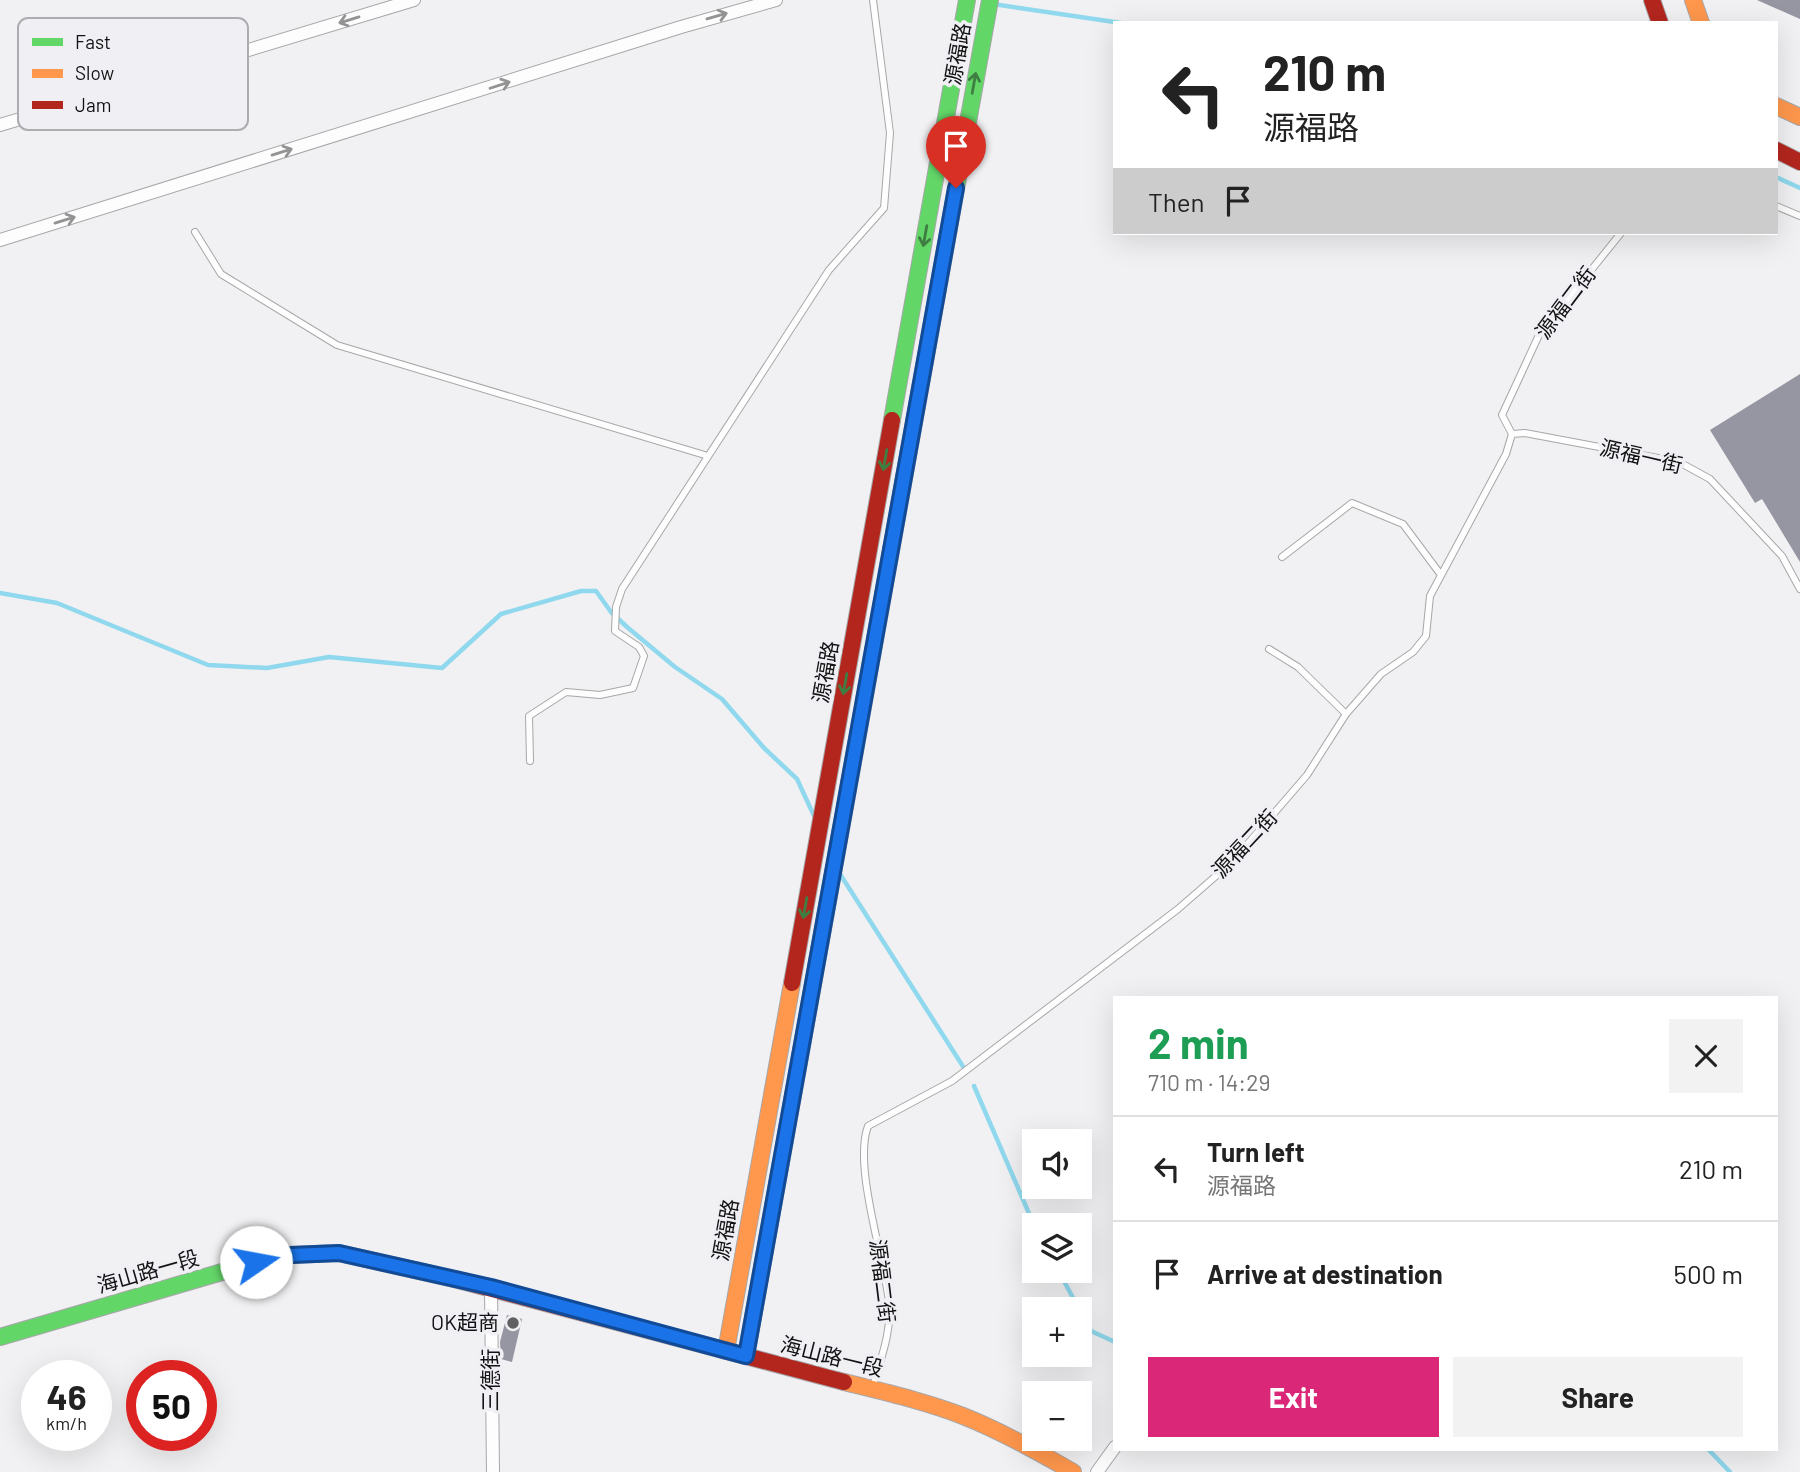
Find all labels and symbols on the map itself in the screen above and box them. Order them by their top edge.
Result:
one-way arrow [705,9,727,22]
one-way arrow [338,14,360,27]
legend [18,18,248,130]
street label: 源福路 [939,21,974,87]
text: Fast [75,30,111,53]
text: Slow [75,61,114,84]
one-way arrow [968,73,982,95]
one-way arrow [488,77,510,90]
text: Jam [75,93,111,116]
pin [926,116,986,188]
one-way arrow [271,145,293,158]
one-way arrow [54,212,76,225]
one-way arrow [918,224,931,247]
street label: 源福二街 [1530,261,1600,343]
street label: 源福一街 [1598,434,1685,477]
one-way arrow [878,448,891,471]
street label: 源福路 [807,639,842,705]
one-way arrow [838,672,851,695]
street label: 源福二街 [1206,804,1282,882]
one-way arrow [798,896,811,919]
street label: 源福路 [707,1197,742,1263]
position arrow [219,1225,293,1299]
street label: 源福二街 [866,1238,901,1324]
street label: 海山路一段 [94,1244,201,1297]
place label: OK超商 [431,1309,499,1334]
marker: OK超商 [505,1315,521,1331]
street label: 海山路一段 [778,1331,886,1380]
street label: 三德街 [477,1349,502,1412]
speed limit sign: 50 [126,1360,217,1451]

